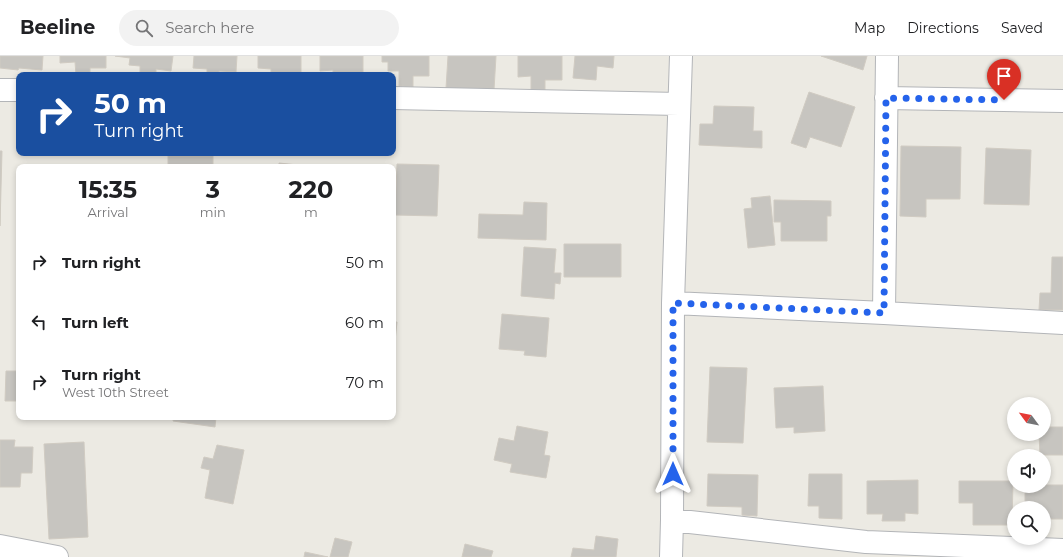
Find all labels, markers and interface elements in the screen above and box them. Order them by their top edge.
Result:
search box [119,10,399,46]
text: Beeline [20,16,95,39]
icon: search [133,17,155,39]
text: Search here [165,18,254,37]
text: Map [854,19,885,37]
text: Directions [907,19,979,37]
text: Saved [1001,19,1043,37]
pin [987,59,1021,100]
icon: arrive [993,65,1015,87]
text: 50 m [94,86,167,120]
icon: right [28,88,80,140]
text: Turn right [94,120,184,142]
text: 15:35 [79,175,137,204]
text: 3 [206,175,220,204]
text: 220 [289,175,333,204]
text: Arrival [87,204,128,220]
text: min [200,204,226,220]
text: m [304,204,318,220]
icon: right [28,251,50,273]
text: Turn right [62,253,141,272]
text: 50 m [346,253,384,272]
icon: left [28,311,50,333]
text: Turn left [62,313,129,332]
text: 60 m [345,313,384,332]
text: Turn right [62,365,141,384]
icon: right [28,371,50,393]
text: 70 m [346,373,384,392]
text: West 10th Street [62,384,169,400]
north arrow [1007,397,1051,441]
map controls [1007,397,1051,545]
button: sound [1007,449,1051,493]
position arrow [652,453,694,495]
button: search [1007,501,1051,545]

